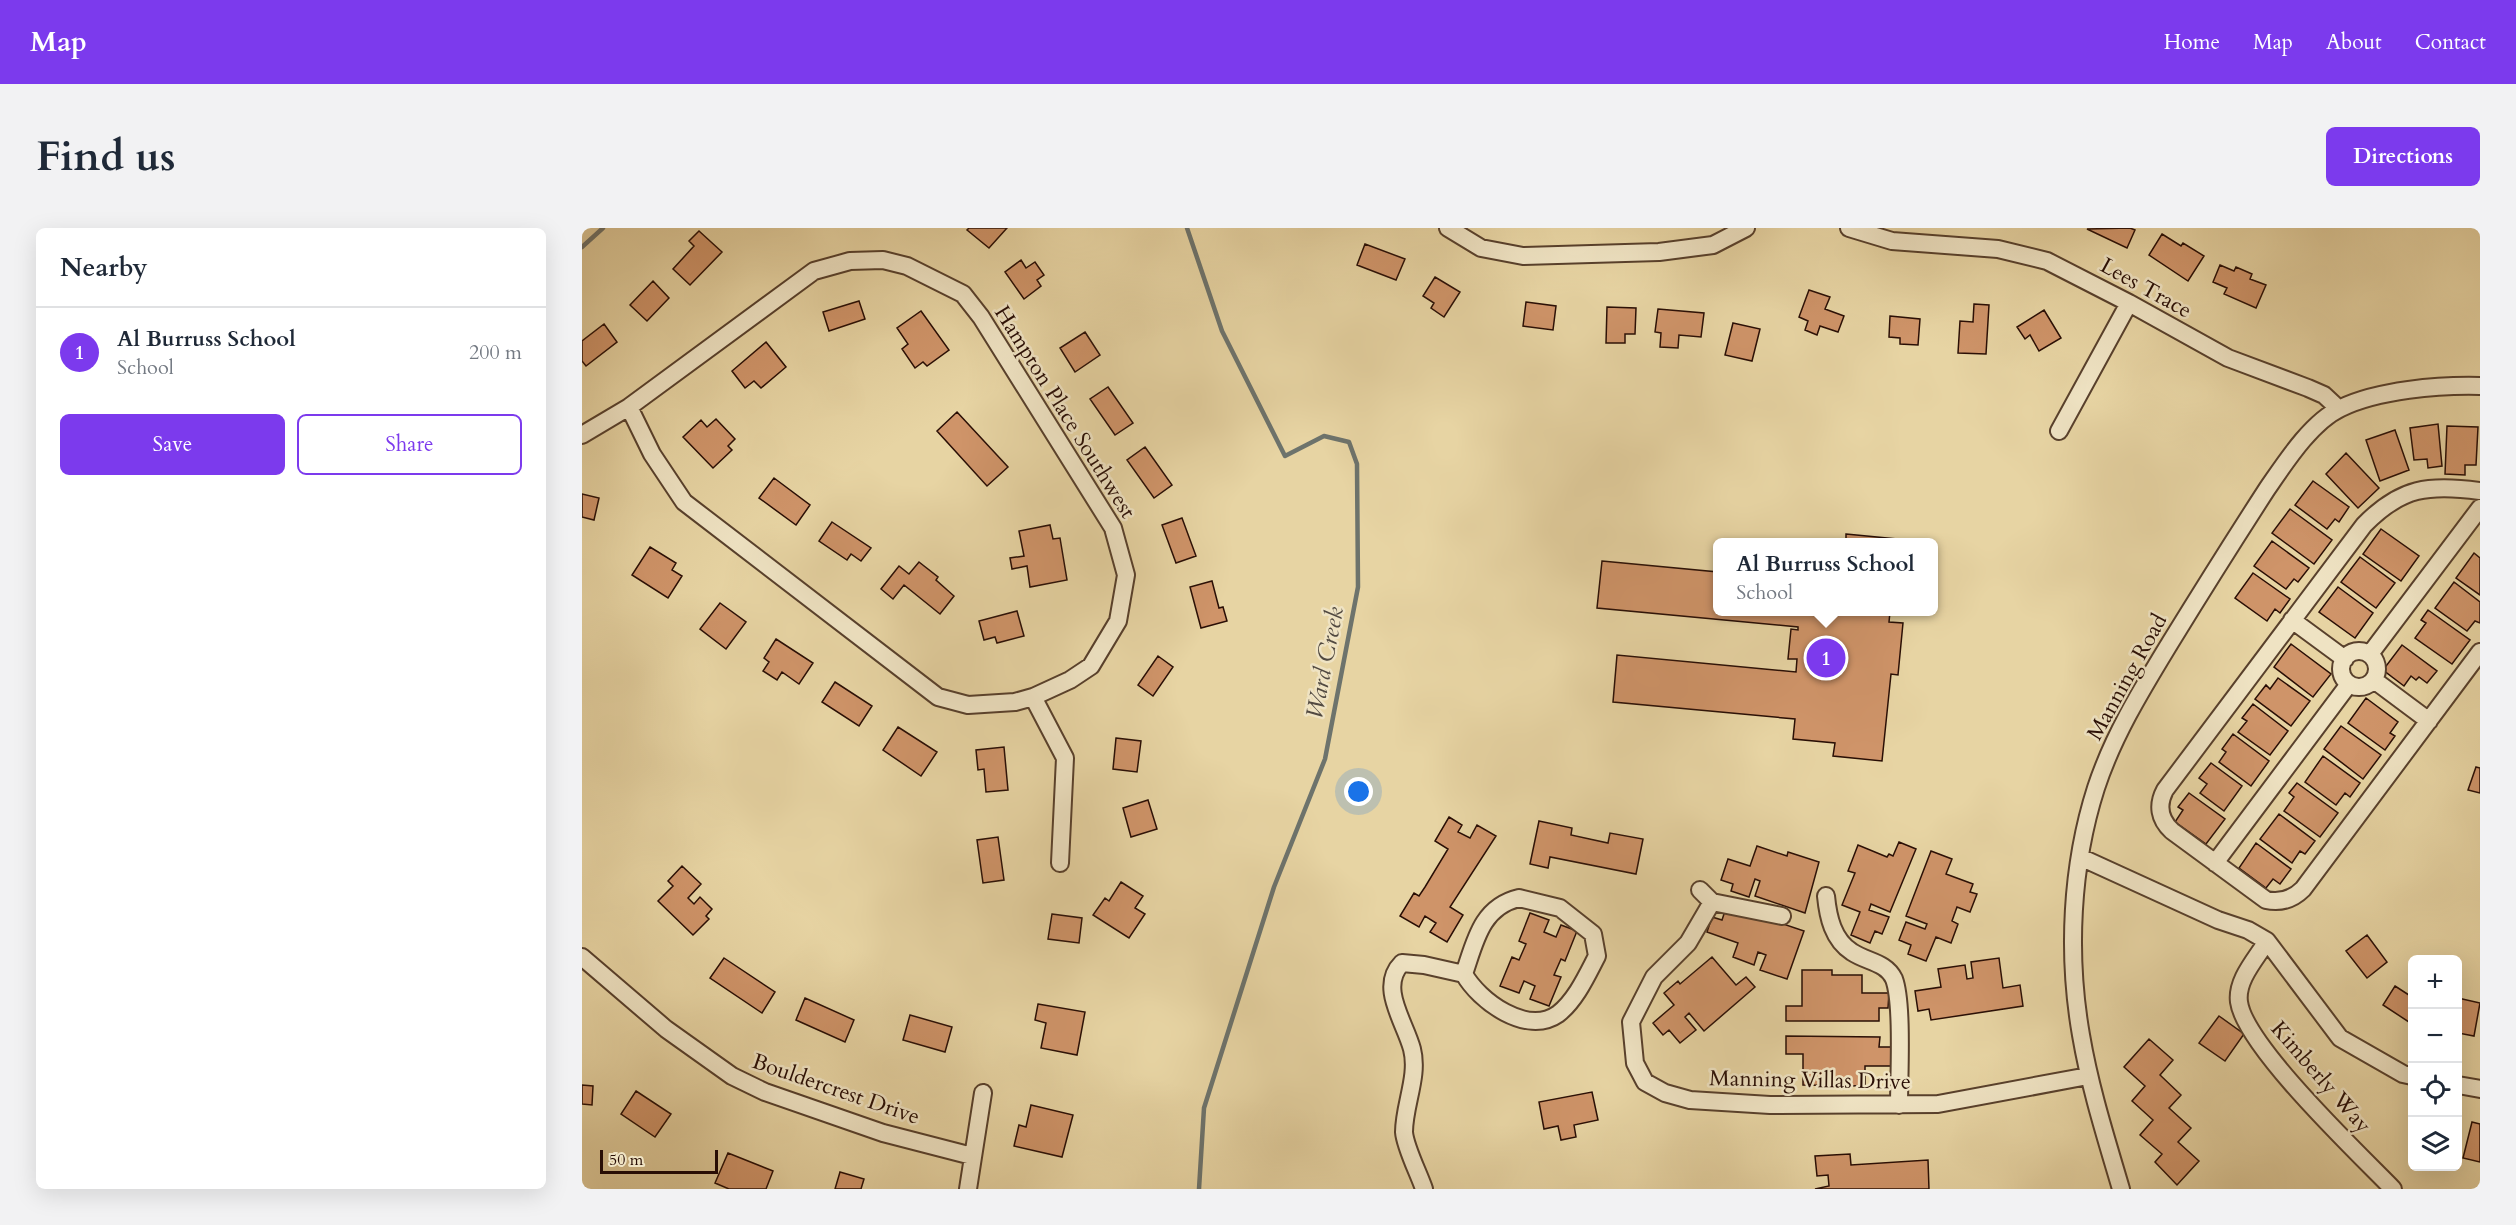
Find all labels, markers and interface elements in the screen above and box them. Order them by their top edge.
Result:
text: Map [30,23,87,61]
text: Home [2164,28,2220,57]
text: Map [2253,28,2293,57]
text: About [2326,28,2382,57]
text: Contact [2415,28,2486,57]
button: Directions [2326,127,2480,186]
text: Find us [36,128,176,185]
text: Nearby [60,250,148,285]
street label: Lees Trace [2095,251,2197,325]
street label: Hampton Place Southwest [987,300,1143,524]
text: Al Burruss School [117,324,296,354]
text: 1 [74,339,85,366]
text: 200 m [469,339,522,366]
text: School [117,354,174,381]
button: Save [60,414,285,475]
button: Share [297,414,522,475]
popup [1713,538,1938,616]
text: Al Burruss School [1736,549,1915,579]
text: School [1736,579,1793,606]
water label: Ward Creek [1298,604,1352,722]
street label: Manning Road [2080,608,2174,746]
pin: 1 [1806,636,1846,680]
your location [1344,777,1373,806]
map controls [2408,955,2462,1171]
button: + [2408,955,2462,1009]
button: − [2408,1009,2462,1063]
street label: Kimberly Way [2264,1015,2378,1140]
street label: Bouldercrest Drive [748,1046,924,1132]
street label: Manning Villas Drive [1709,1063,1911,1097]
button: locate [2408,1063,2462,1117]
button: layers [2408,1117,2462,1171]
scale bar [600,1147,718,1174]
text: 50 m [609,1149,643,1171]

